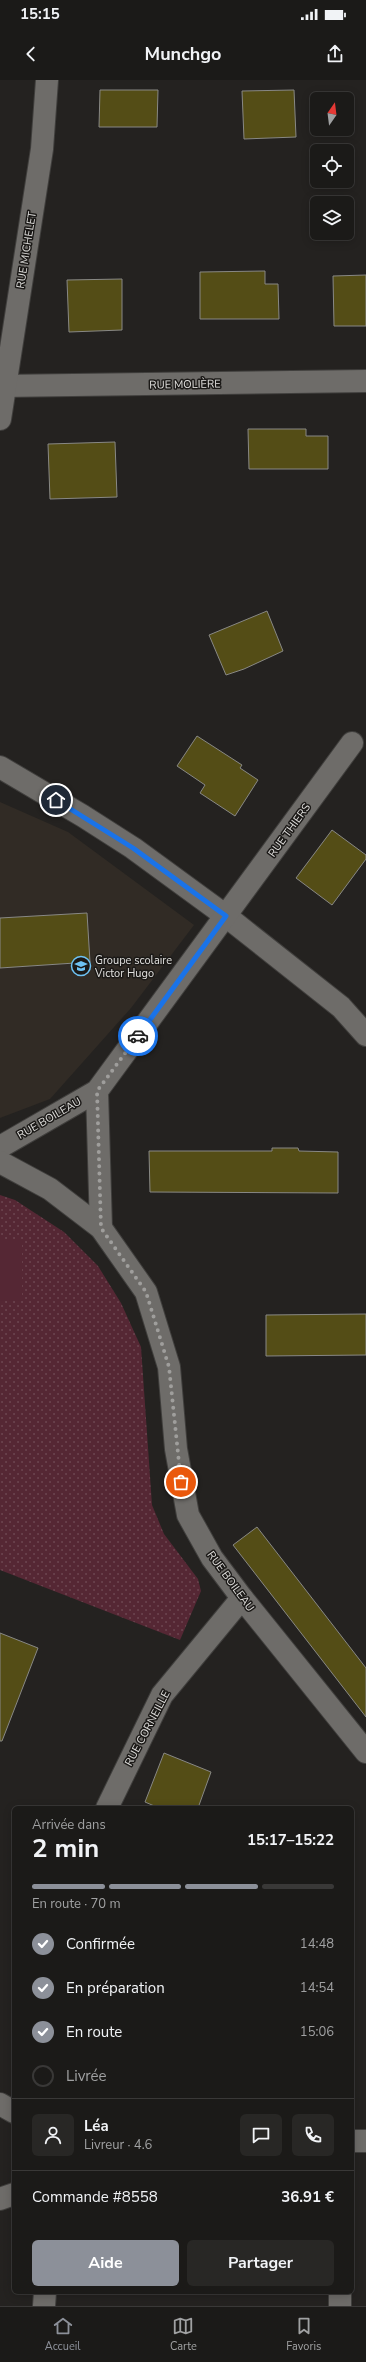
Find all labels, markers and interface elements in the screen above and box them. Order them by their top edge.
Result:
text: 15:15 [20,4,60,24]
text: Munchgo [145,42,221,66]
icon: back [20,43,42,65]
icon: share [324,43,346,65]
north arrow [310,92,354,136]
map controls [310,92,354,240]
button: locate [310,144,354,188]
button: layers [310,196,354,240]
street label: RUE MICHELET [13,210,40,290]
street label: RUE MOLIÈRE [149,375,221,393]
pin [39,783,73,817]
icon: home [45,789,67,811]
street label: RUE THIERS [265,800,314,860]
place label: Groupe scolaire Victor Hugo [94,953,172,981]
school or university icon: Groupe scolaire Victor Hugo [70,955,92,977]
courier [118,1016,158,1056]
icon: car [127,1025,149,1047]
street label: RUE BOILEAU [15,1094,84,1143]
pin [164,1465,198,1499]
icon: bag [170,1471,192,1493]
street label: RUE BOILEAU [204,1548,258,1615]
street label: RUE CORNEILLE [121,1688,174,1769]
text: Arrivée dans [32,1816,106,1834]
text: 15:17–15:22 [247,1830,334,1850]
text: 2 min [32,1831,99,1866]
text: En route · 70 m [32,1895,121,1913]
icon: check [32,1933,54,1955]
text: Confirmée [66,1934,135,1954]
text: 14:48 [300,1935,334,1953]
icon: check [32,1977,54,1999]
text: En préparation [66,1978,165,1998]
text: 14:54 [300,1979,334,1997]
icon: check [32,2021,54,2043]
text: En route [66,2022,122,2042]
text: 15:06 [300,2023,334,2041]
text: Livrée [66,2066,107,2086]
button: person [32,2114,74,2156]
button: chat [240,2114,282,2156]
button: phone [292,2114,334,2156]
text: Léa [84,2116,109,2136]
text: Livreur · 4.6 [84,2136,152,2154]
text: Commande #8558 [32,2187,158,2207]
text: 36.91 € [281,2187,334,2207]
button: Aide [32,2240,179,2286]
button: Partager [187,2240,334,2286]
tab: Accueil [45,2315,81,2354]
tab: Carte [170,2315,197,2354]
tab: Favoris [286,2315,321,2354]

